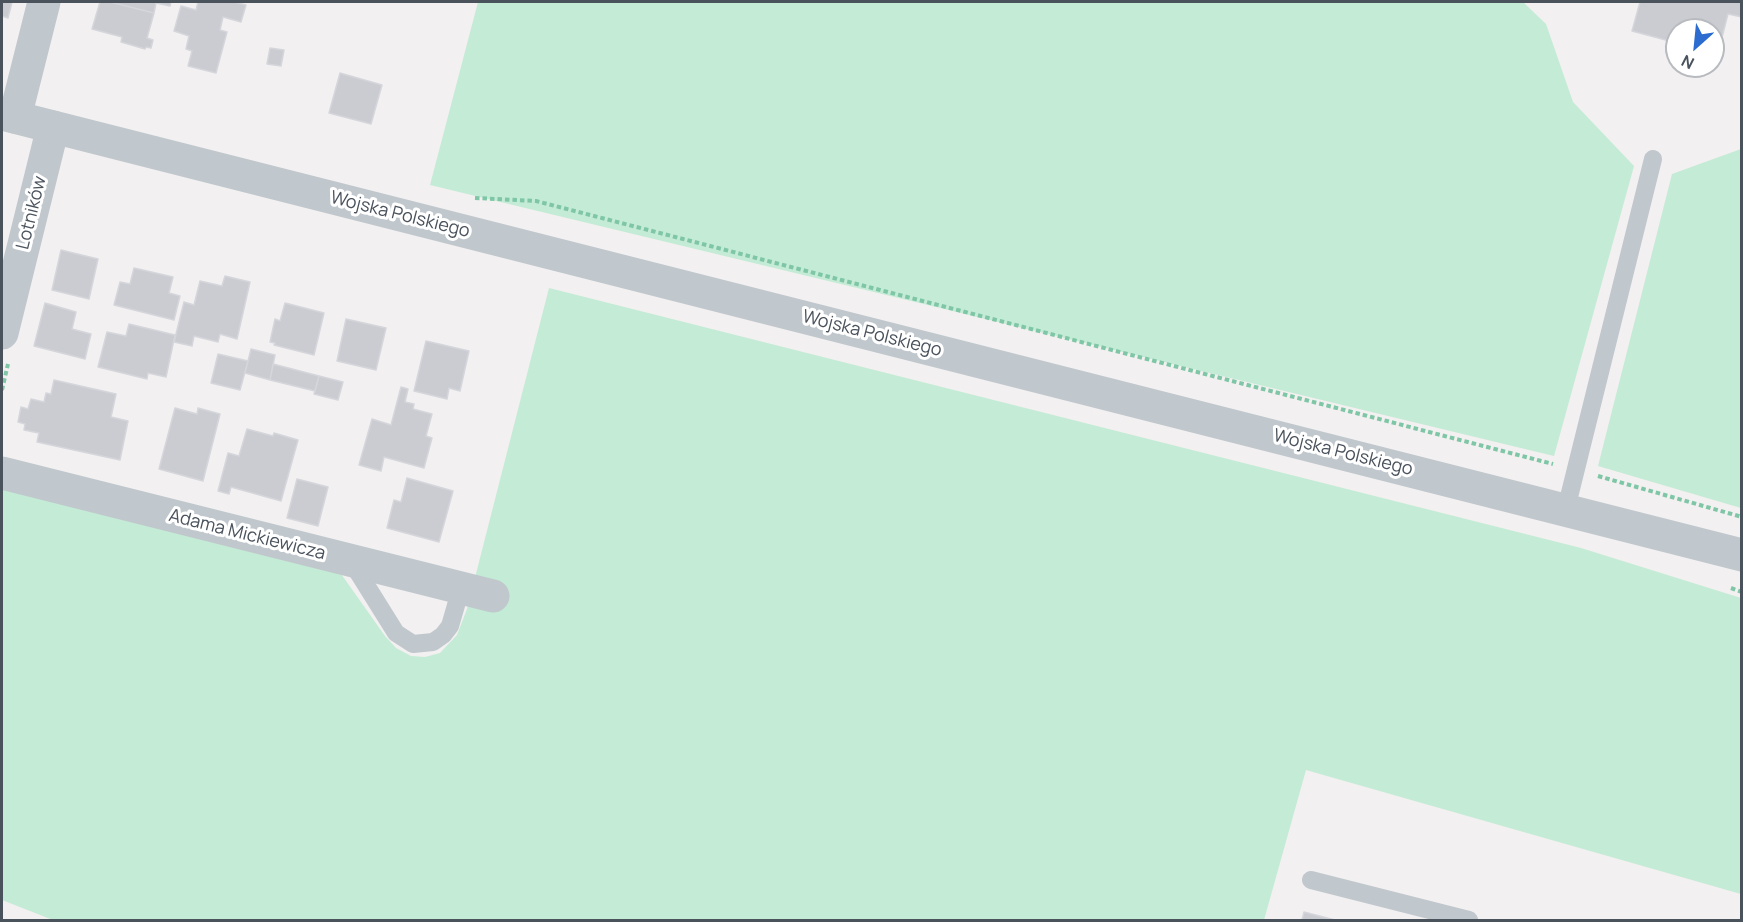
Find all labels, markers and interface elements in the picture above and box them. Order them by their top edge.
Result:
north arrow [1665,18,1725,78]
text: N [1678,50,1698,75]
street label: Lotników [12,174,52,252]
street label: Wojska Polskiego [328,187,472,243]
street label: Wojska Polskiego [800,306,944,362]
street label: Wojska Polskiego [1271,425,1415,481]
street label: Adama Mickiewicza [167,505,327,565]

